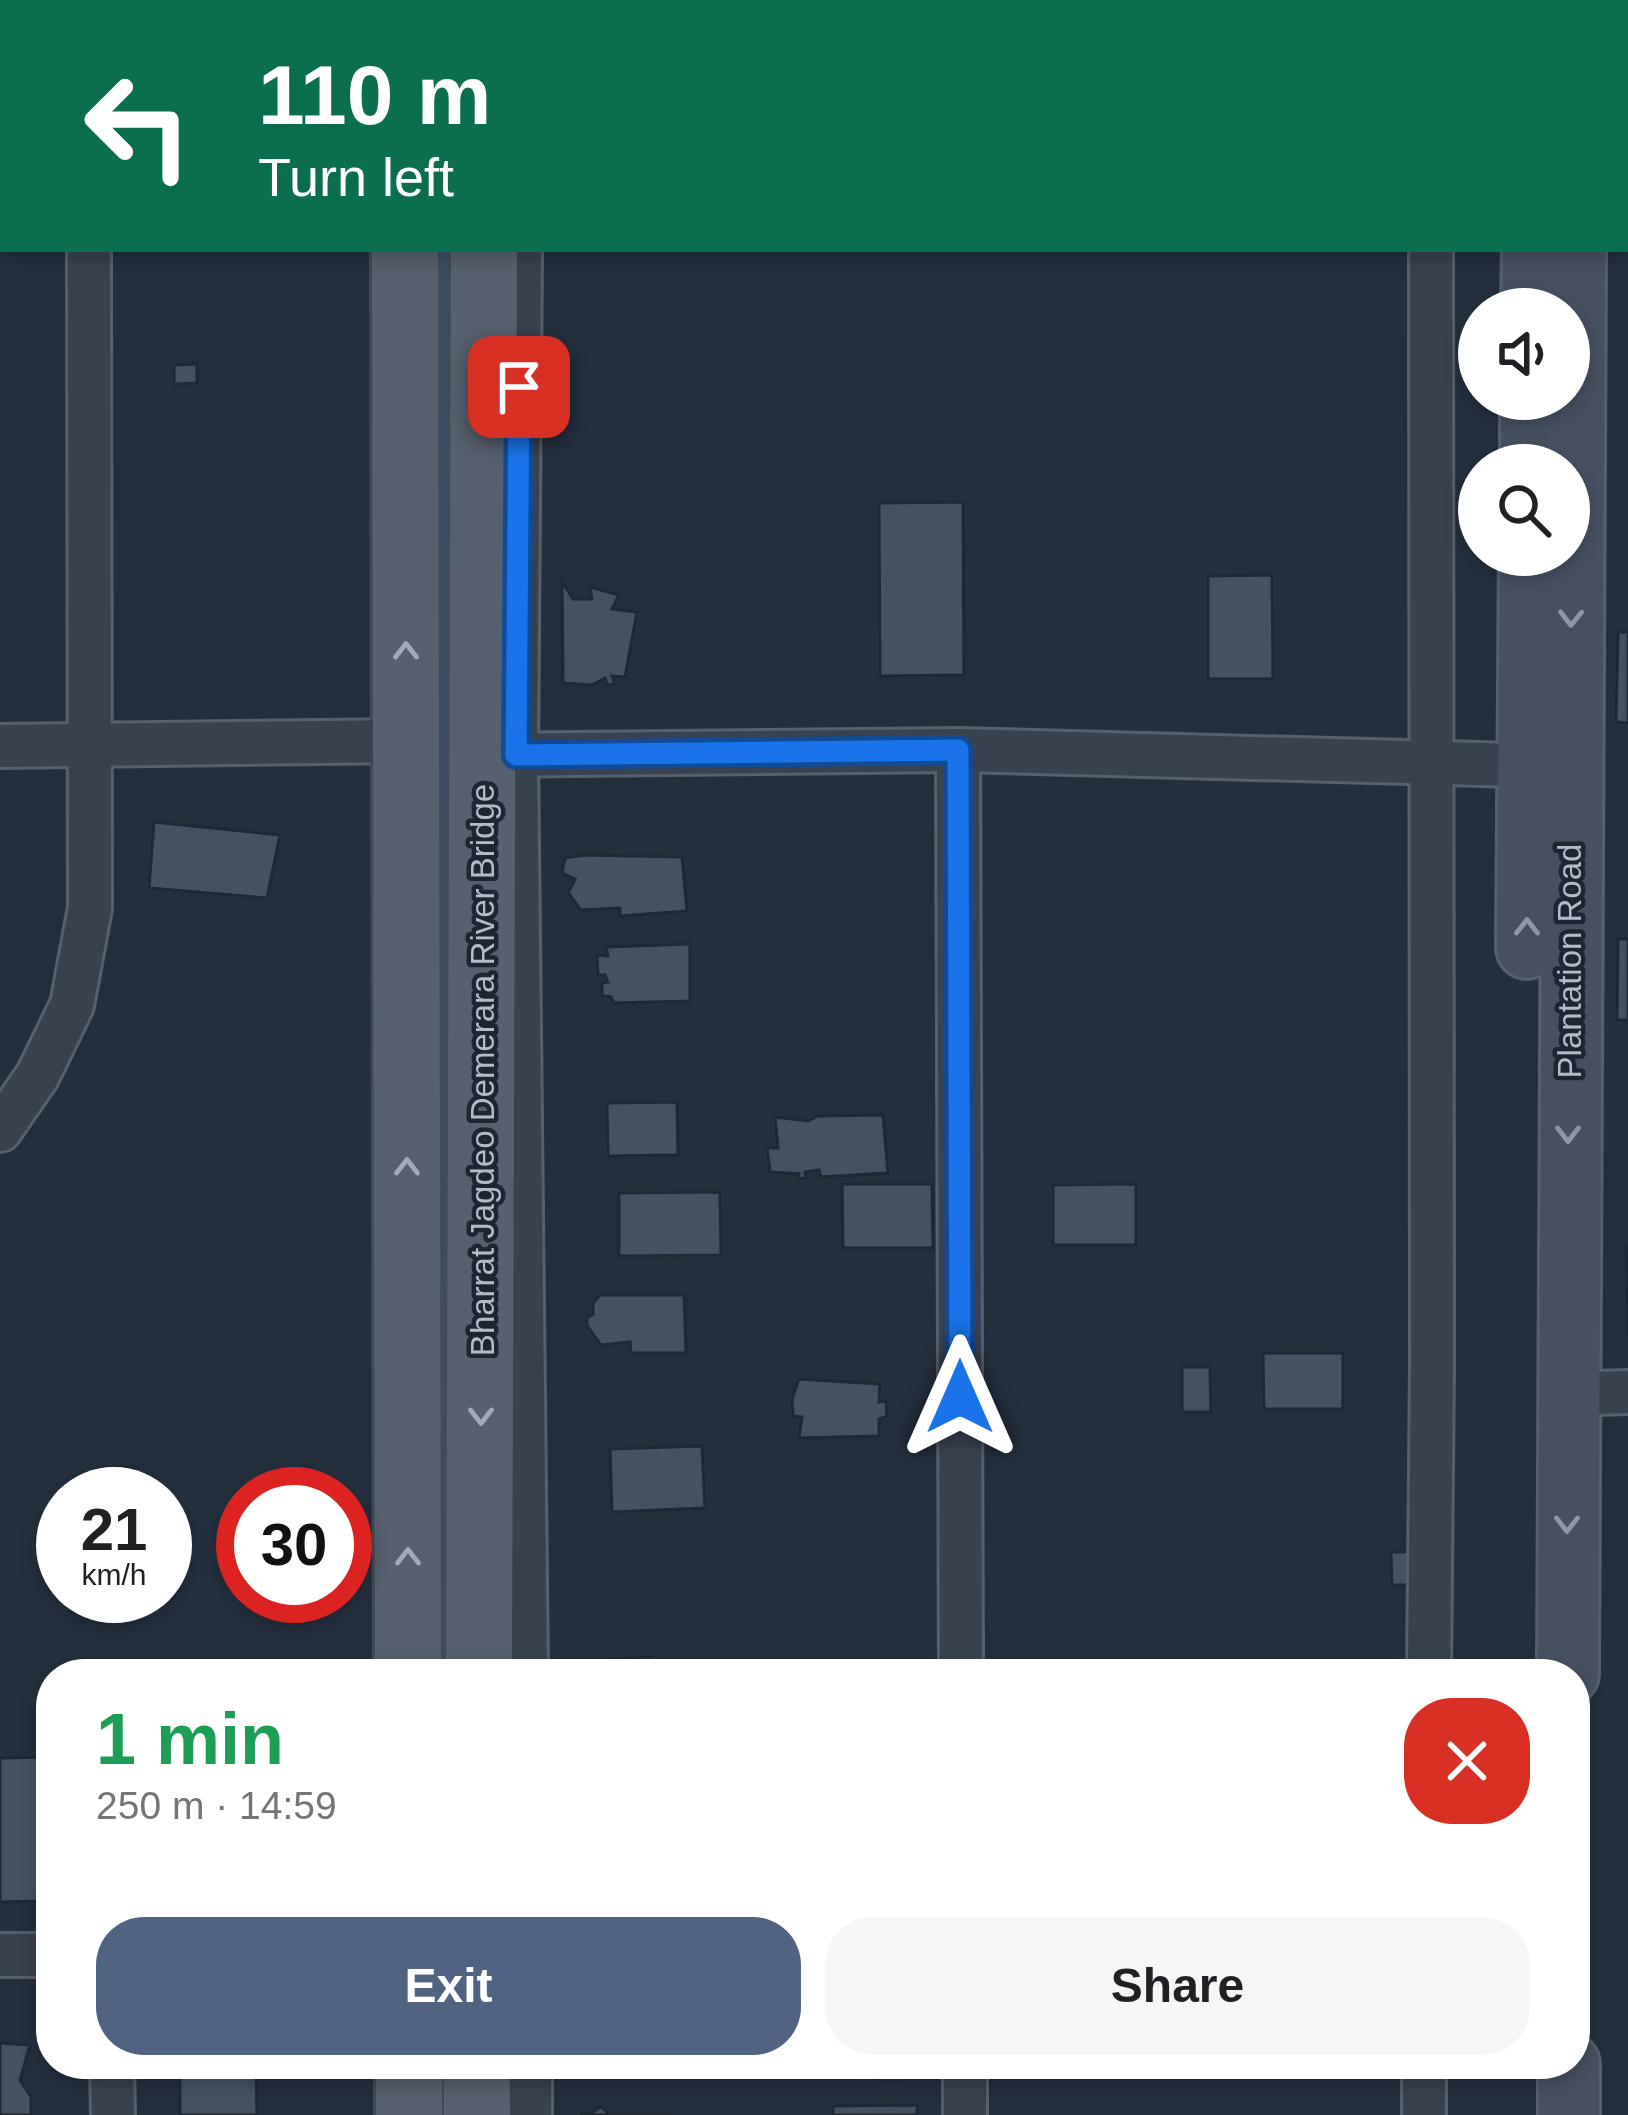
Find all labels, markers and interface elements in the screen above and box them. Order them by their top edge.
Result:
icon: left [60,48,216,204]
text: 110 m [258,48,492,142]
text: Turn left [258,147,454,207]
map controls [1458,288,1590,576]
button: sound [1458,288,1590,420]
pin [468,336,570,438]
icon: arrive [486,354,552,420]
button: search [1458,444,1590,576]
one-way arrow [1558,610,1584,628]
one-way arrow [393,641,419,659]
street label: Bharrat Jagdeo Demerara River Bridge [464,784,501,1356]
street label: Plantation Road [1551,844,1588,1078]
one-way arrow [1514,917,1540,935]
one-way arrow [1555,1126,1581,1144]
one-way arrow [394,1157,420,1175]
position arrow [897,1334,1023,1460]
one-way arrow [468,1407,494,1426]
speed limit sign: 30 [216,1467,372,1623]
text: 21 [81,1496,147,1563]
one-way arrow [1554,1516,1580,1534]
one-way arrow [395,1547,421,1565]
text: km/h [81,1558,147,1591]
button: close [1404,1698,1530,1824]
text: 1 min [96,1699,284,1779]
text: 250 m · 14:59 [96,1784,337,1827]
button: Exit [96,1917,801,2055]
button: Share [825,1917,1530,2055]

